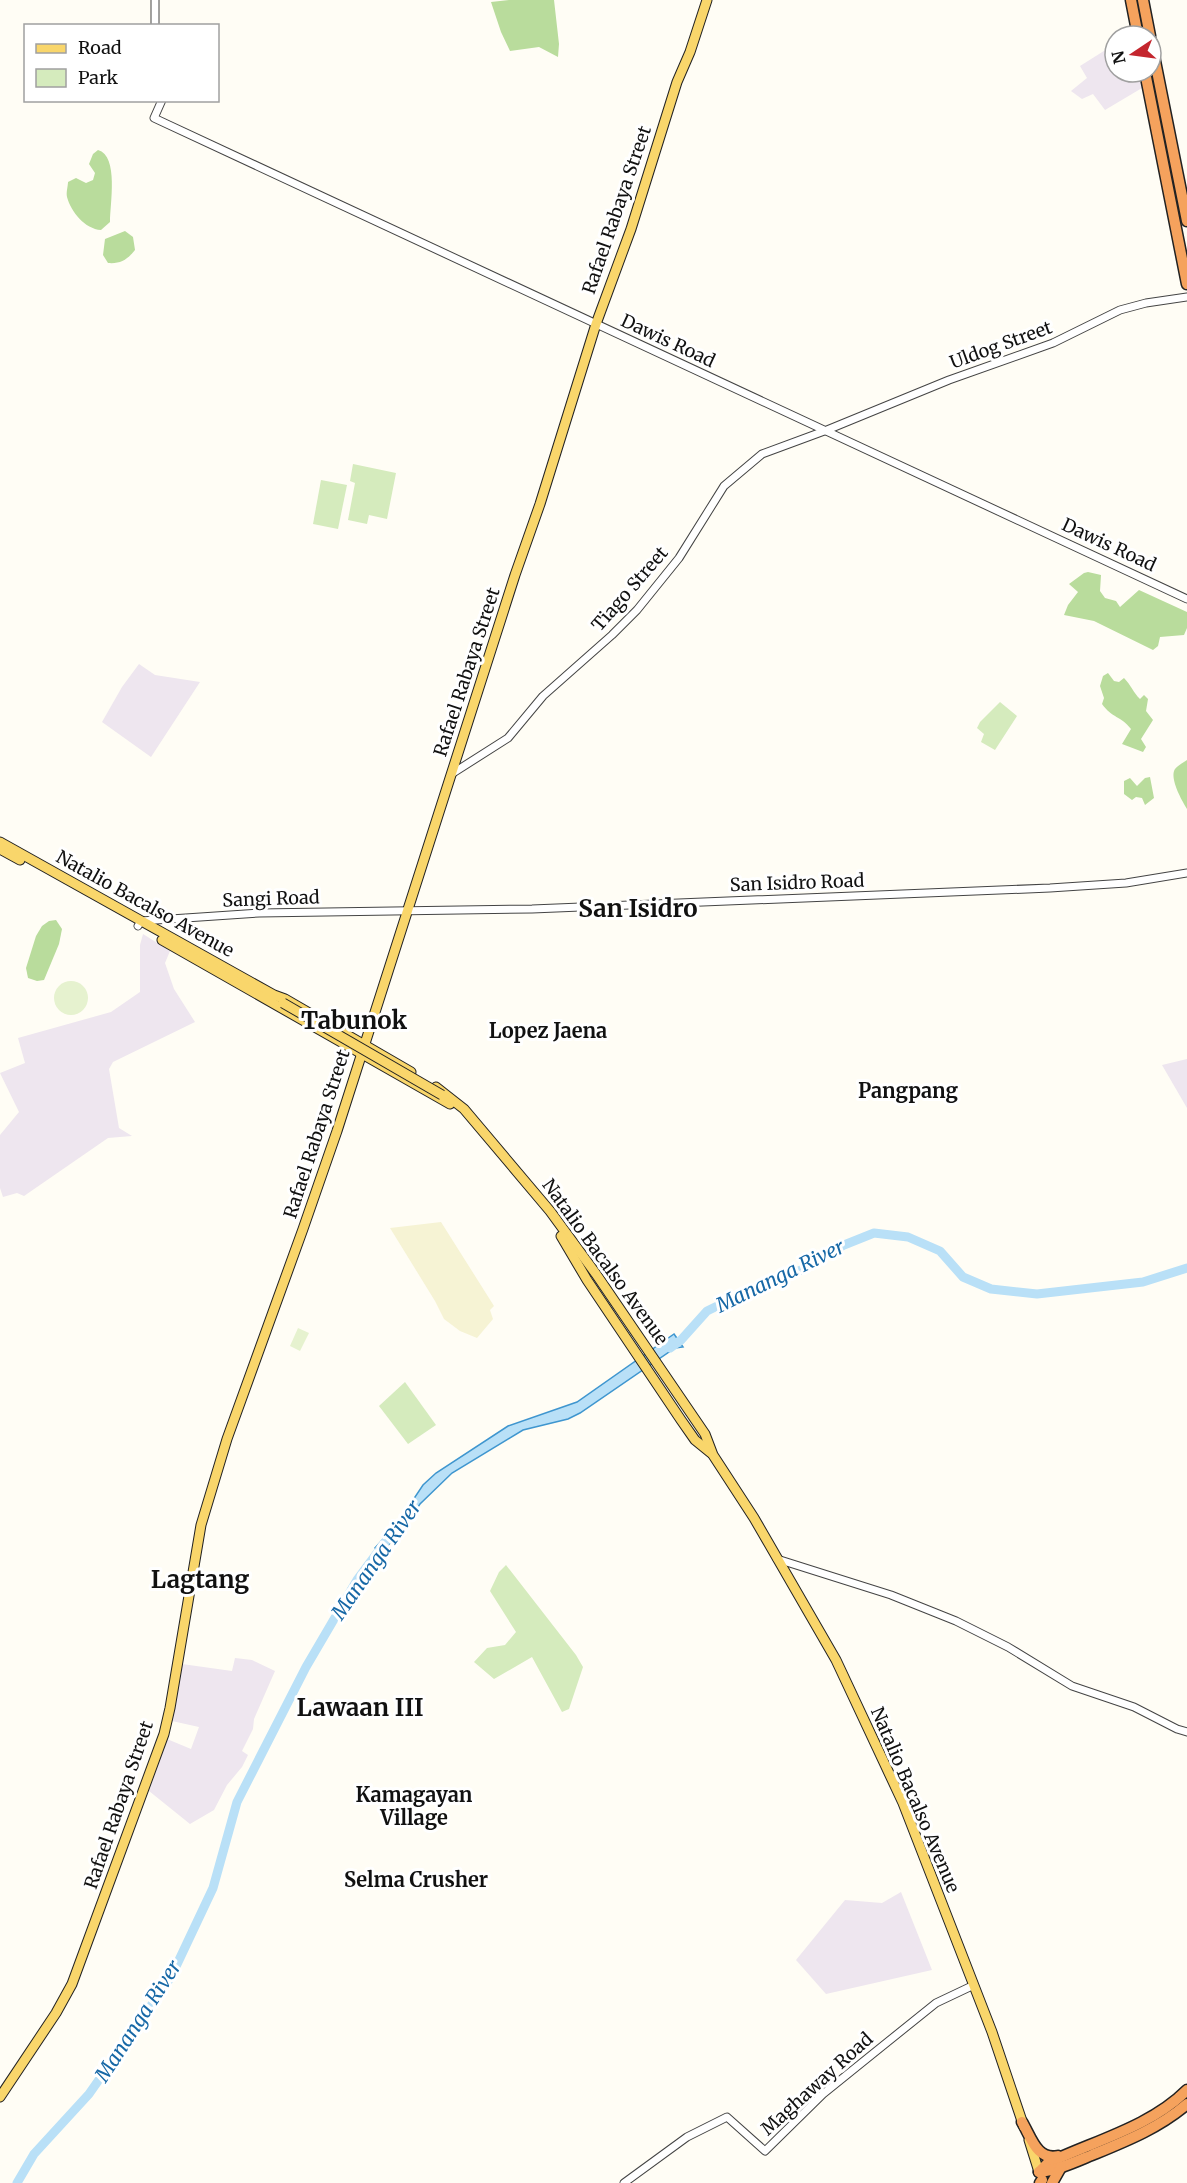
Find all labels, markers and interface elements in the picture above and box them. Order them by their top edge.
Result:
legend [24,24,219,102]
north arrow [1103,24,1163,84]
text: Road [78,36,122,59]
text: N [1107,49,1130,66]
text: Park [78,66,119,89]
street label: Rafael Rabaya Street [577,123,656,297]
street label: Dawis Road [618,309,719,372]
street label: Uldog Street [947,315,1055,374]
street label: Dawis Road [1059,513,1160,576]
street label: Tiago Street [587,542,673,636]
street label: Rafael Rabaya Street [428,584,505,759]
street label: Natalio Bacalso Avenue [52,845,238,962]
street label: San Isidro Road [729,869,865,896]
street label: Sangi Road [222,885,320,912]
district label: San Isidro [578,893,698,924]
district label: Tabunok [301,1005,407,1036]
district label: Lopez Jaena [489,1018,607,1043]
street label: Rafael Rabaya Street [278,1046,355,1221]
district label: Pangpang [858,1078,959,1103]
street label: Natalio Bacalso Avenue [537,1174,673,1349]
water label: Mananga River [711,1233,849,1318]
water label: Mananga River [325,1495,426,1625]
district label: Lagtang [151,1564,249,1595]
district label: Lawaan III [296,1692,424,1723]
street label: Natalio Bacalso Avenue [866,1703,965,1896]
street label: Rafael Rabaya Street [79,1718,158,1892]
district label: Kamagayan Village [356,1782,473,1830]
district label: Selma Crusher [344,1867,488,1892]
water label: Mananga River [88,1955,187,2087]
street label: Maghaway Road [756,2027,877,2140]

